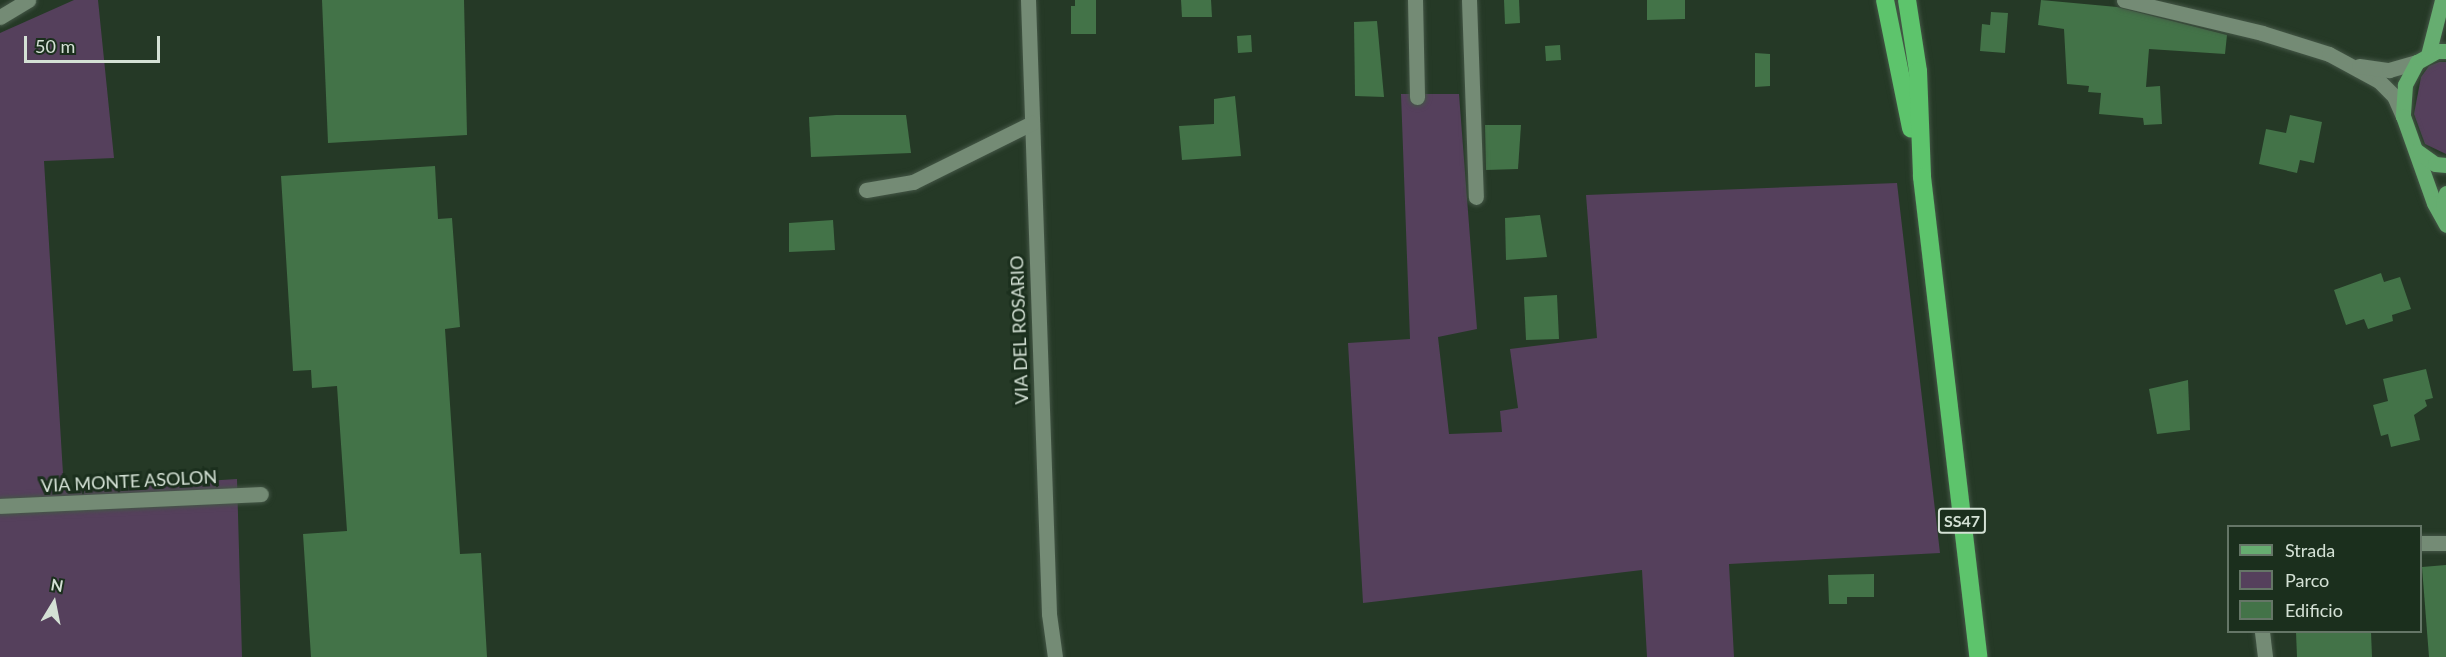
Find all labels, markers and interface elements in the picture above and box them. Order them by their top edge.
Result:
scale bar [27,24,164,62]
text: 50 m [35,35,75,57]
street label: VIA DEL ROSARIO [1006,255,1032,405]
street label: VIA MONTE ASOLON [40,466,218,496]
road number: SS47 [1936,508,1988,534]
legend [2227,525,2422,633]
text: Strada [2285,539,2335,561]
text: Parco [2285,569,2329,591]
north arrow [24,573,84,633]
text: N [49,574,65,595]
text: Edificio [2285,599,2343,621]

